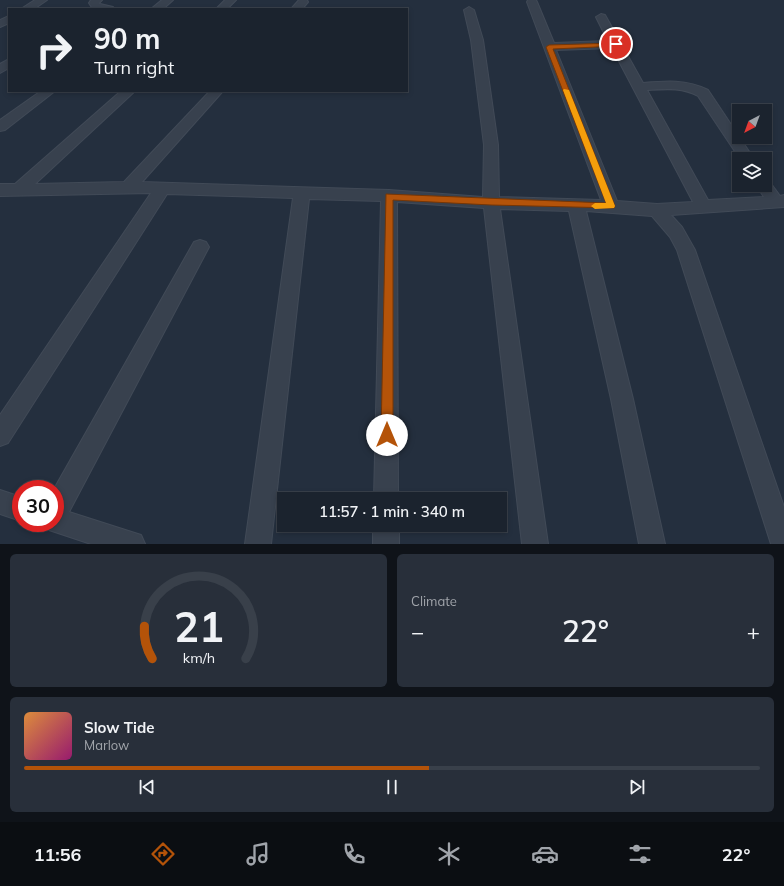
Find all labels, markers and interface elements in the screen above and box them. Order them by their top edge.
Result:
text: 90 m [94,21,160,56]
icon: right [28,24,80,76]
pin [599,27,633,61]
icon: arrive [605,33,627,55]
text: Turn right [94,56,174,79]
north arrow [732,104,772,144]
map controls [732,104,772,192]
button: layers [732,152,772,192]
position arrow [366,414,408,456]
speed limit sign: 30 [12,480,64,532]
text: 11:57 · 1 min · 340 m [319,502,465,521]
text: Climate [411,593,457,609]
text: 21 [174,599,223,651]
text: 22° [562,612,609,650]
text: − [411,618,424,646]
text: + [747,618,760,646]
text: km/h [182,648,215,666]
text: Slow Tide [84,718,154,737]
text: Marlow [84,737,129,753]
icon: previous [136,776,158,798]
icon: pause [381,776,403,798]
icon: next [626,776,648,798]
icon: directions [149,840,177,868]
icon: music [244,840,272,868]
icon: phone [340,840,368,868]
icon: climate [435,840,463,868]
icon: car [531,840,559,868]
icon: filters [626,840,654,868]
text: 11:56 [34,843,81,866]
text: 22° [722,843,750,866]

